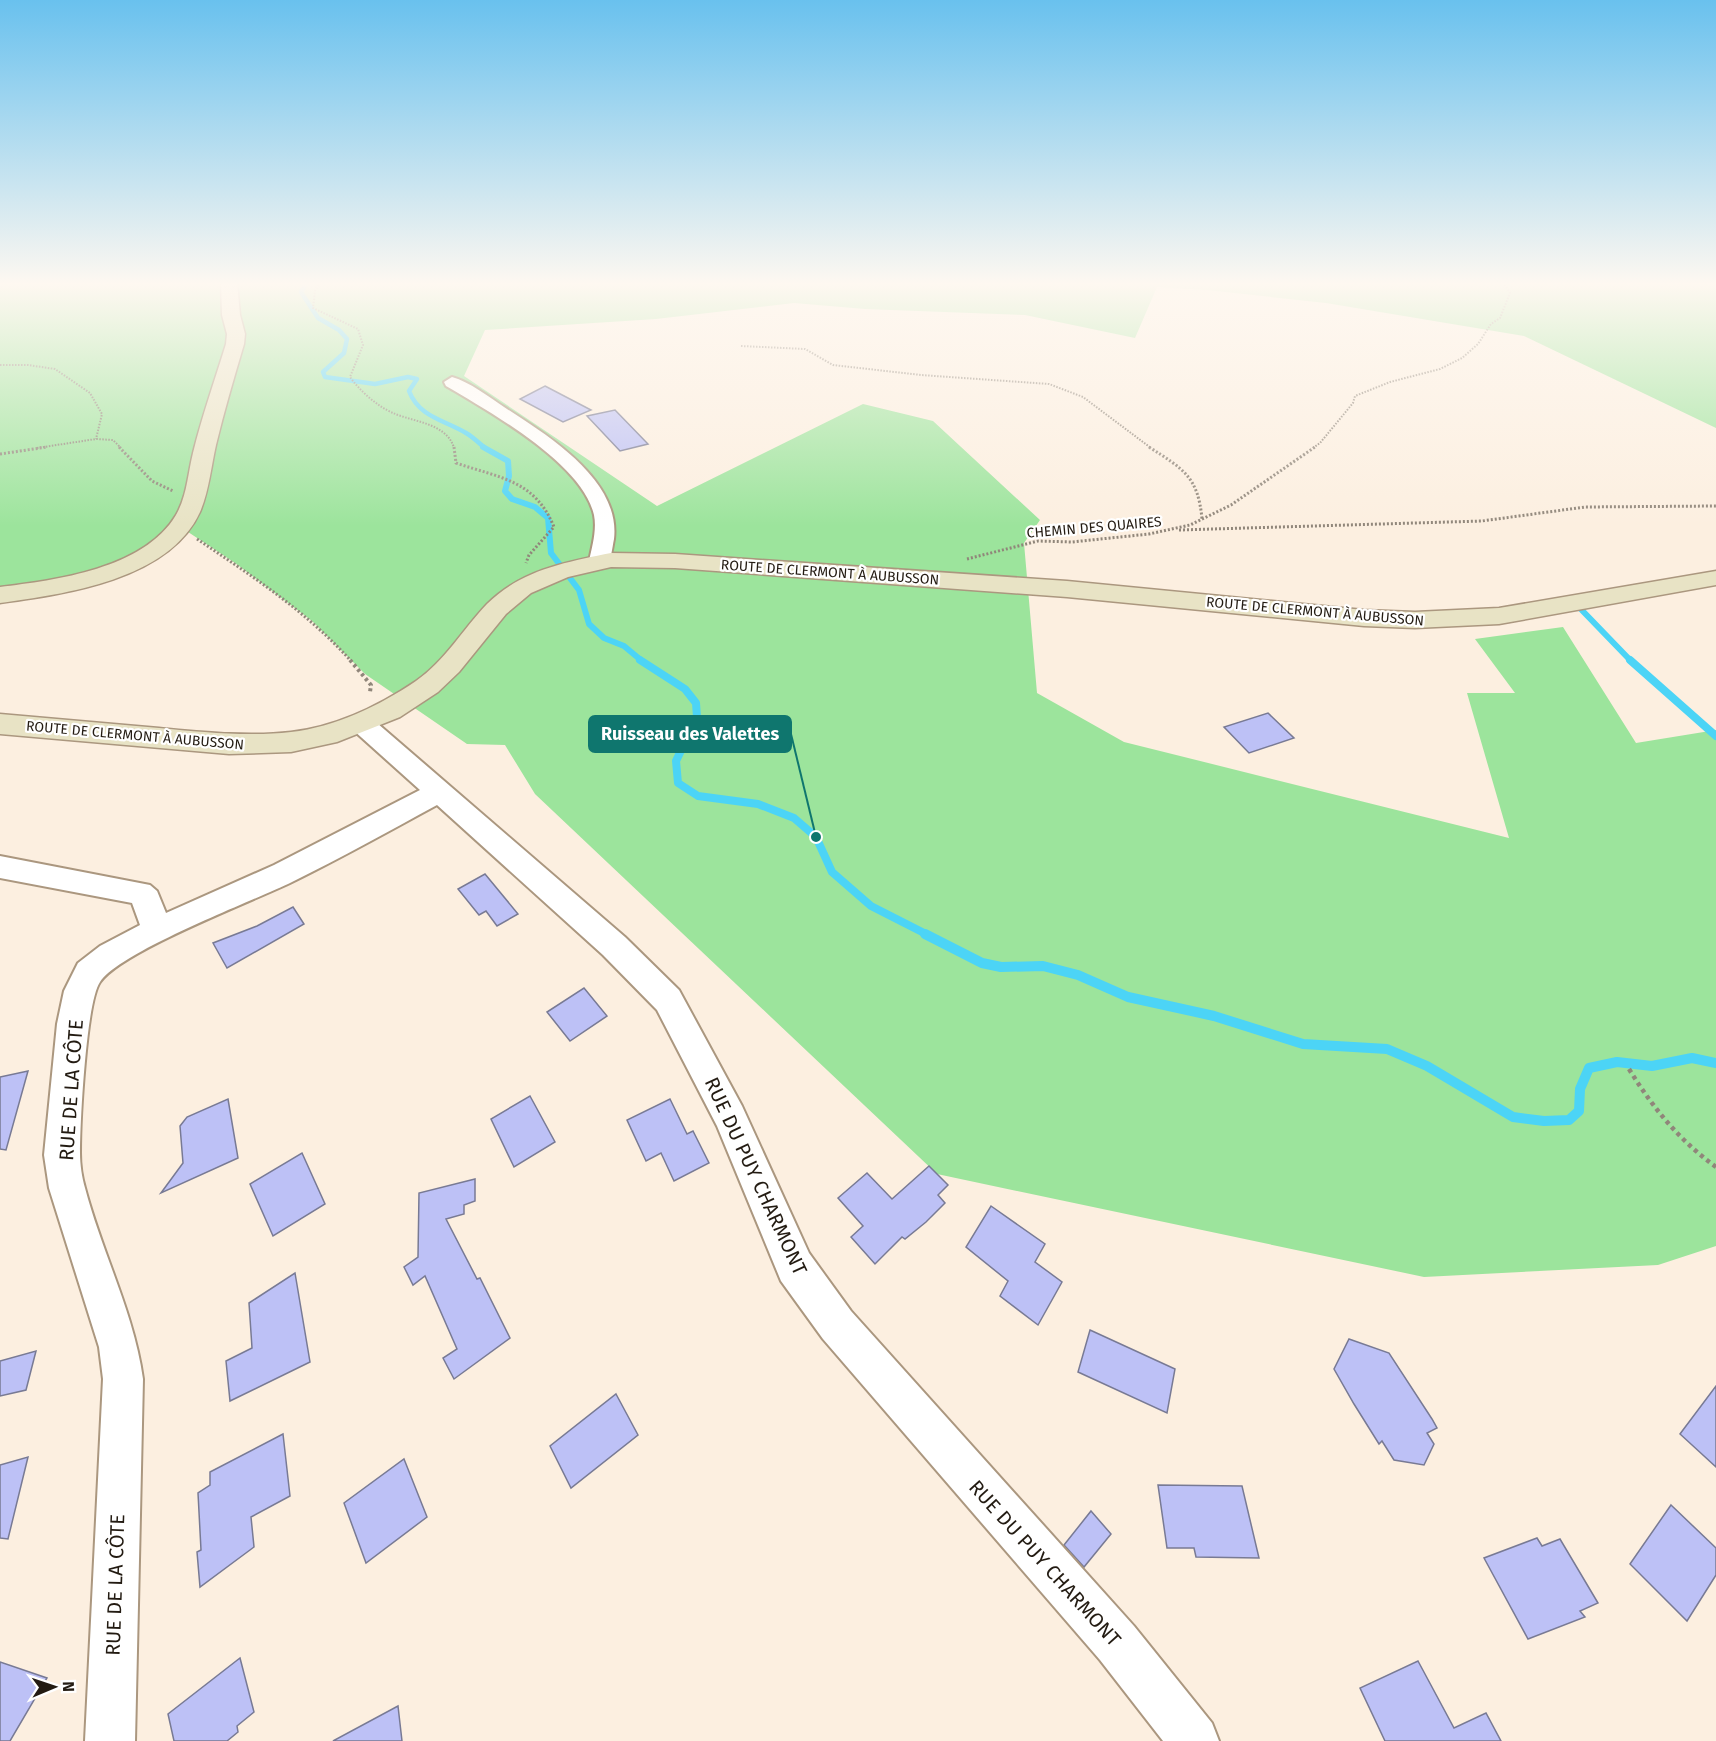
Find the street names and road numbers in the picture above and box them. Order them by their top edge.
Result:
street label: CHEMIN DES QUAIRES [1026,513,1163,542]
street label: ROUTE DE CLERMONT À AUBUSSON [720,555,940,589]
street label: ROUTE DE CLERMONT À AUBUSSON [1205,593,1425,629]
street label: ROUTE DE CLERMONT À AUBUSSON [25,717,245,753]
street label: RUE DE LA CÔTE [54,1018,88,1162]
street label: RUE DU PUY CHARMONT [700,1073,813,1279]
street label: RUE DU PUY CHARMONT [964,1475,1126,1652]
street label: RUE DE LA CÔTE [101,1514,129,1656]

